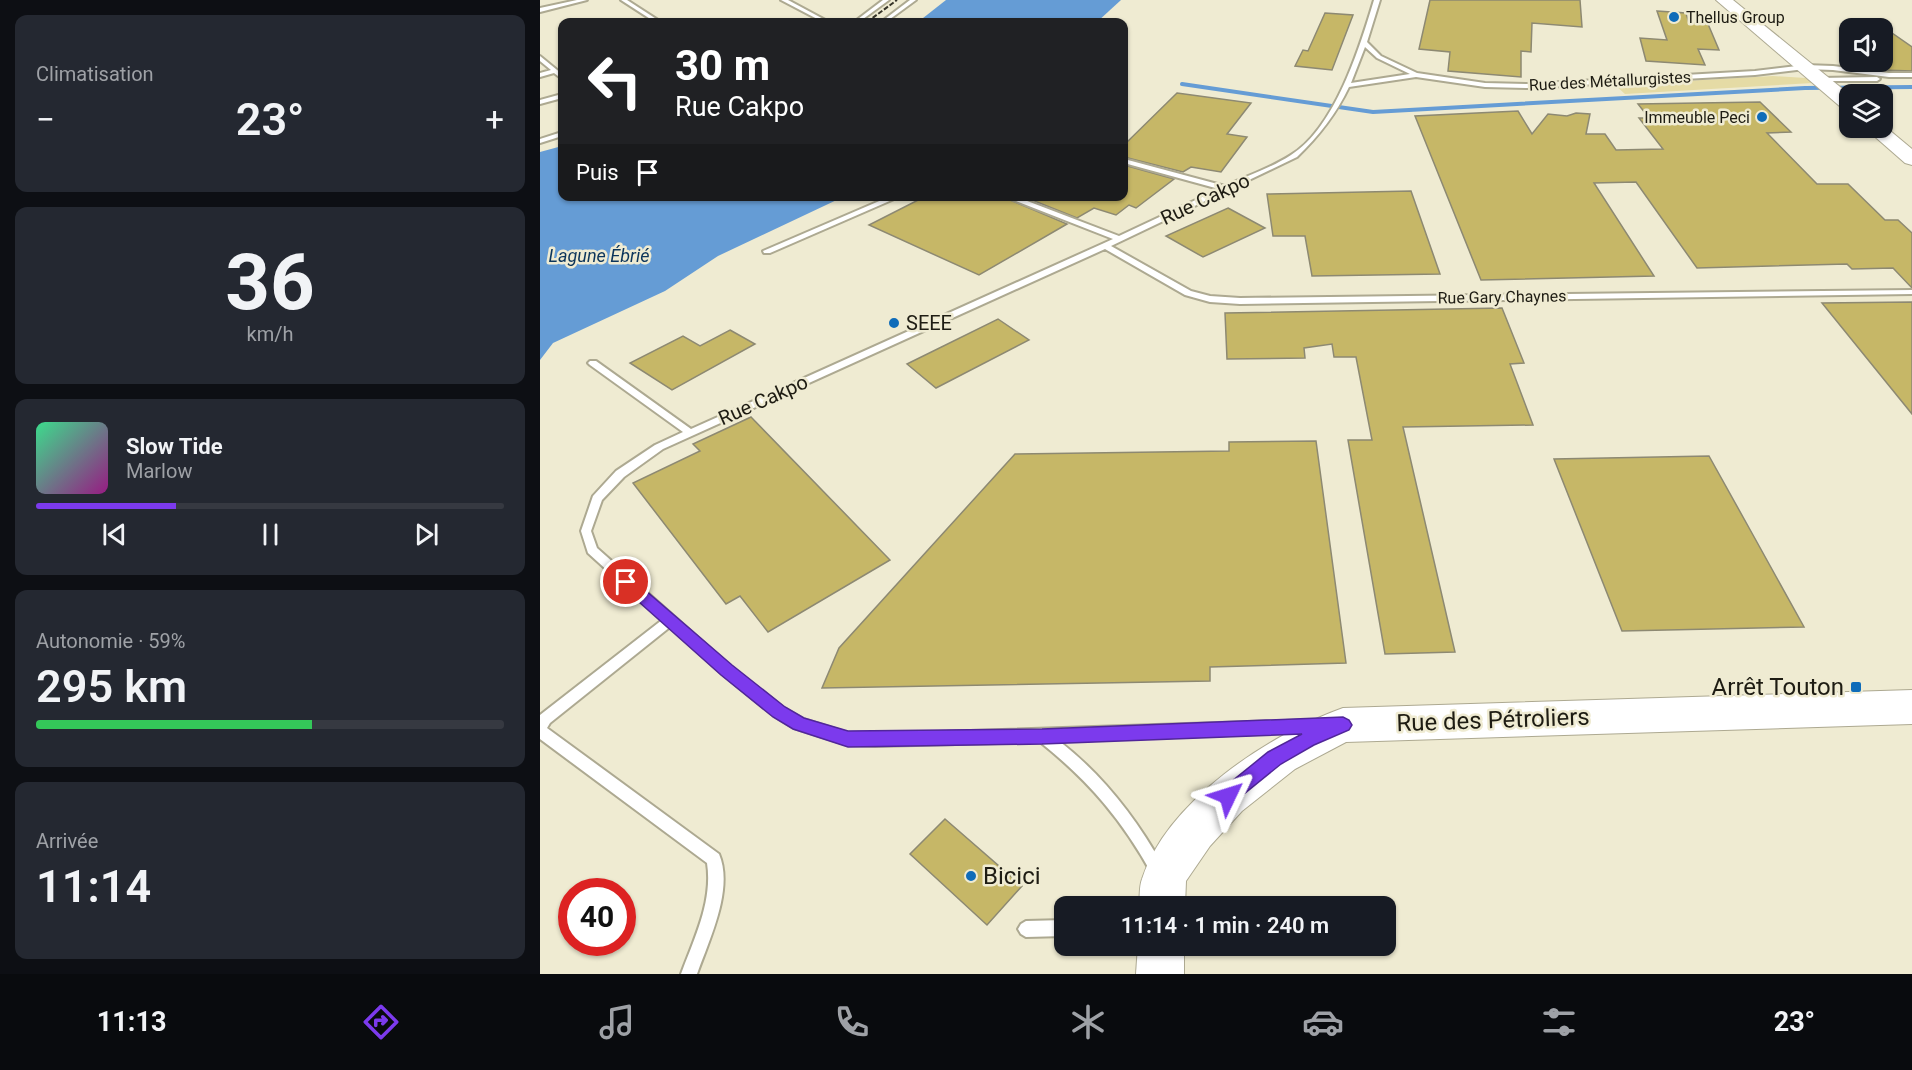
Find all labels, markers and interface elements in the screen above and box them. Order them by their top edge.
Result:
place label: Thellus Group [1686,8,1785,27]
marker: Thellus Group [1667,10,1681,24]
map controls [1839,18,1893,138]
button: sound [1839,18,1893,72]
text: 30 m [675,41,770,90]
icon: left [576,42,654,120]
text: Climatisation [36,62,154,86]
street label: Rue des Métallurgistes [1528,67,1692,95]
button: layers [1839,84,1893,138]
text: Rue Cakpo [675,91,804,123]
text: 23° [236,93,304,146]
text: − [36,100,55,139]
text: + [485,100,504,139]
place label: Immeuble Peci [1644,108,1750,127]
marker: Immeuble Peci [1755,110,1769,124]
icon: arrive [631,156,664,189]
text: Puis [576,160,619,185]
street label: Rue Cakpo [1157,168,1253,230]
text: 36 [225,237,315,328]
water label: Lagune Ébrié [549,245,649,266]
street label: Rue Gary Chaynes [1437,286,1567,308]
place label: SEEE [906,311,952,335]
marker: SEEE [887,316,901,330]
text: km/h [247,322,293,346]
street label: Rue Cakpo [714,370,812,430]
text: Slow Tide [126,434,223,459]
text: Marlow [126,459,192,483]
icon: previous [98,518,131,551]
icon: pause [254,518,287,551]
icon: next [410,518,443,551]
pin [600,556,651,607]
icon: arrive [609,565,642,598]
text: Autonomie · 59% [36,629,185,653]
text: 295 km [36,660,187,713]
place label: Arrêt Touton [1712,673,1844,701]
marker: Arrêt Touton [1849,680,1863,694]
street label: Rue des Pétroliers [1396,703,1590,737]
position arrow [1196,764,1260,828]
text: Arrivée [36,829,98,853]
text: 11:14 [36,860,151,913]
place label: Bicici [983,862,1041,890]
marker: Bicici [964,869,978,883]
speed limit sign: 40 [558,878,636,956]
text: 11:14 · 1 min · 240 m [1121,913,1329,938]
icon: directions [360,1001,402,1043]
icon: music [596,1001,638,1043]
icon: phone [831,1001,873,1043]
icon: climate [1067,1001,1109,1043]
icon: car [1302,1001,1344,1043]
icon: filters [1538,1001,1580,1043]
text: 11:13 [97,1006,166,1038]
text: 23° [1774,1006,1815,1038]

